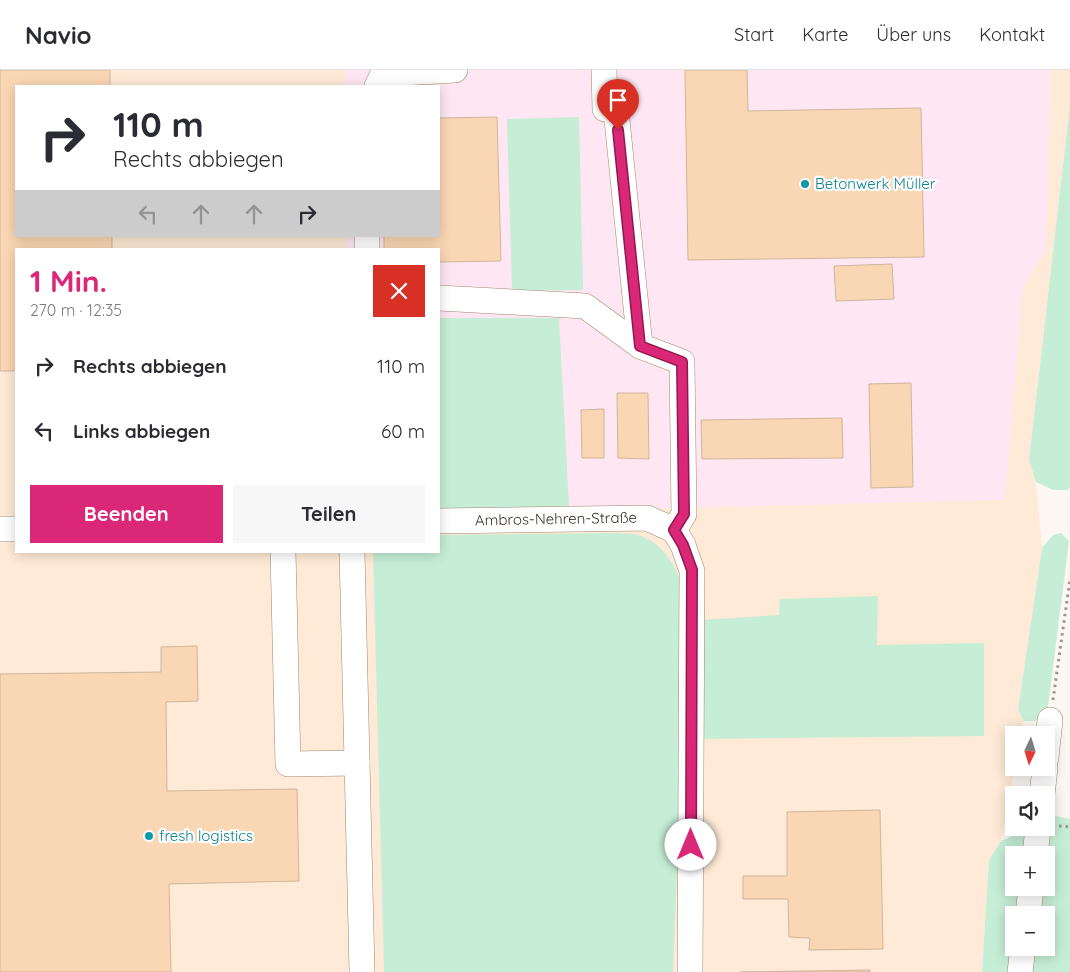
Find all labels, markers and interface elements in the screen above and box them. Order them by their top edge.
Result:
text: Navio [25,20,92,50]
text: Start [734,23,774,46]
text: Karte [802,23,848,46]
text: Über uns [876,23,951,46]
text: Kontakt [979,23,1045,46]
pin [597,79,639,130]
icon: arrive [604,86,632,114]
text: 110 m [113,102,204,146]
icon: right [30,105,95,170]
text: Rechts abbiegen [113,145,284,173]
place label: Betonwerk Müller [815,174,936,193]
marker: Betonwerk Müller [799,178,811,190]
icon: left [134,200,162,228]
icon: ahead [187,200,215,228]
icon: ahead [240,200,268,228]
icon: right [293,200,321,228]
text: 1 Min. [30,262,107,300]
button: close [373,265,425,317]
text: 270 m · 12:35 [30,300,122,320]
icon: right [30,352,58,380]
text: Rechts abbiegen [73,354,226,378]
text: 110 m [377,354,425,378]
icon: left [30,417,58,445]
text: Links abbiegen [73,419,210,443]
text: 60 m [381,419,425,443]
button: Beenden [30,485,223,543]
button: Teilen [233,485,425,543]
street label: Ambros-Nehren-Straße [475,508,637,529]
north arrow [1005,726,1055,776]
map controls [1005,726,1055,956]
button: sound [1005,786,1055,836]
position arrow [664,818,716,870]
place label: fresh logistics [159,826,253,845]
marker: fresh logistics [143,830,155,842]
button: + [1005,846,1055,896]
button: − [1005,906,1055,956]

